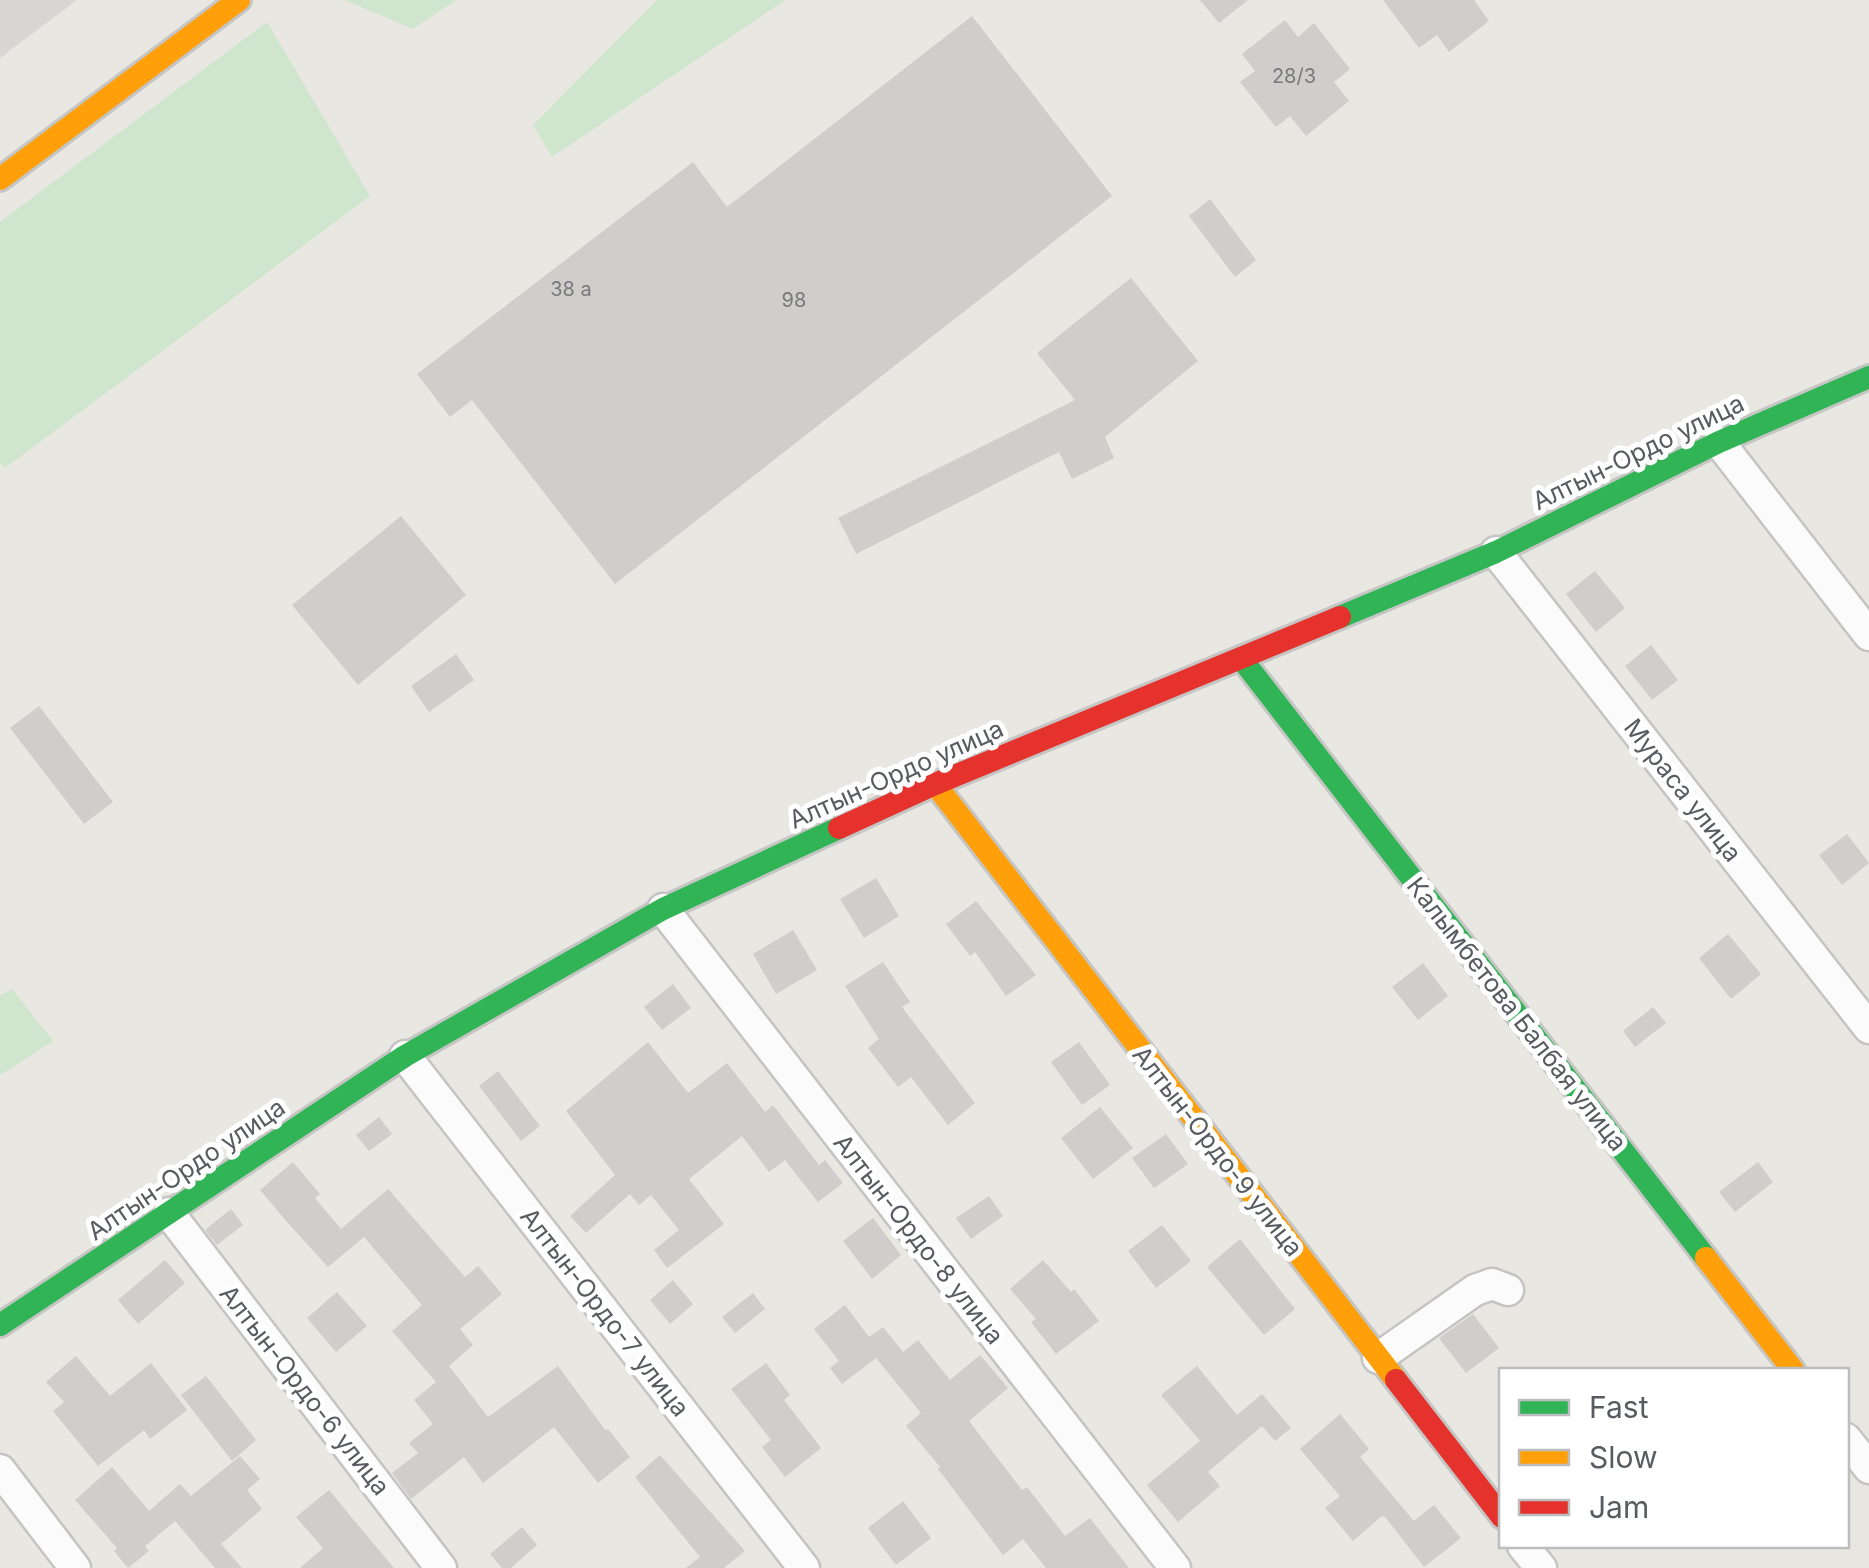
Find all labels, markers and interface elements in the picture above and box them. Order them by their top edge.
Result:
house number: 28/3 [1272,64,1316,88]
house number: 38 а [550,277,592,301]
house number: 98 [782,288,806,312]
street label: Алтын-Ордо улица [1527,388,1749,516]
street label: Алтын-Ордо улица [784,713,1008,835]
street label: Мураса улица [1618,713,1748,867]
street label: Калымбетова Балбая улица [1401,871,1633,1157]
street label: Алтын-Ордо-9 улица [1127,1040,1309,1262]
street label: Алтын-Ордо улица [82,1092,290,1246]
street label: Алтын-Ордо-8 улица [828,1128,1010,1350]
street label: Алтын-Ордо-7 улица [514,1202,696,1422]
street label: Алтын-Ордо-6 улица [214,1279,396,1501]
legend [1499,1368,1849,1548]
text: Fast [1589,1389,1649,1425]
text: Slow [1589,1439,1658,1475]
text: Jam [1589,1489,1649,1525]

